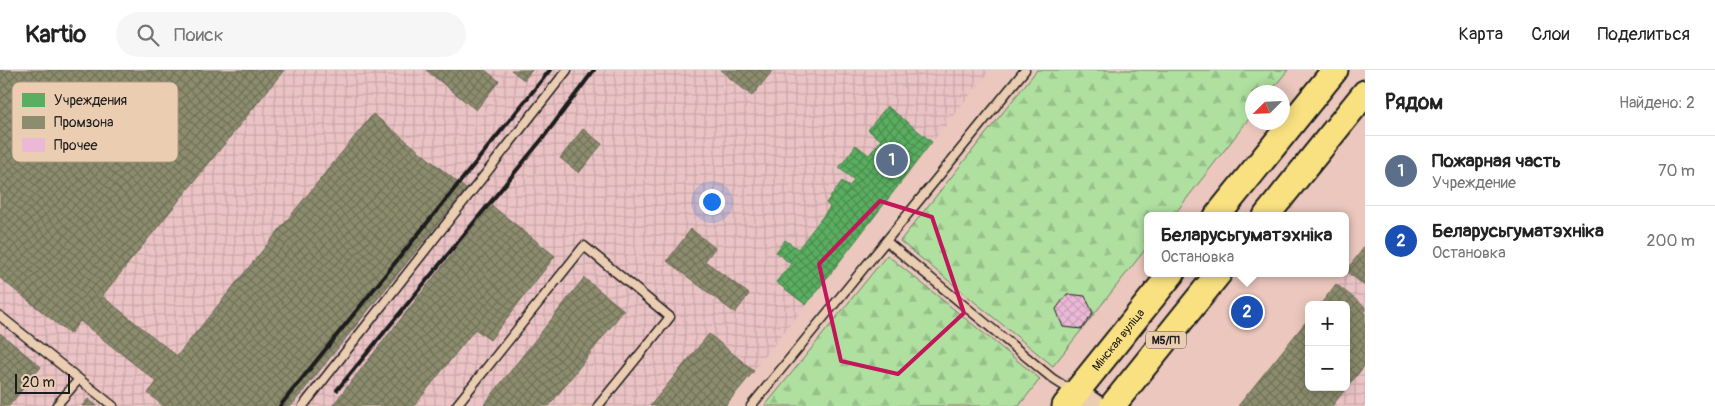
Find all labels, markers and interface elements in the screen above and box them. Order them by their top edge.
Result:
search box [116,12,466,57]
text: Kartio [25,20,86,49]
icon: search [134,21,162,49]
text: Поиск [174,23,224,47]
text: Карта [1459,23,1503,46]
text: Слои [1531,23,1569,46]
text: Поделиться [1597,23,1690,46]
legend [12,82,178,162]
north arrow [1245,85,1290,130]
text: Рядом [1385,89,1443,116]
text: Учреждения [54,92,127,109]
text: Найдено: 2 [1619,93,1695,113]
text: Промзона [54,114,114,131]
text: Прочее [54,137,97,154]
pin: 1 [876,141,908,179]
text: Пожарная часть [1432,149,1561,173]
text: 1 [1398,161,1404,181]
text: 70 m [1658,161,1695,181]
text: Учреждение [1432,173,1516,193]
your location [699,189,725,215]
popup [1144,212,1349,277]
text: Беларусьгуматэхніка [1432,219,1604,243]
text: Беларусьгуматэхніка [1161,223,1332,247]
text: 2 [1397,231,1405,251]
text: 200 m [1647,231,1695,251]
text: Остановка [1432,243,1506,263]
text: Остановка [1161,247,1234,267]
pin: 2 [1231,293,1263,331]
map controls [1305,301,1350,391]
button: + [1305,301,1350,346]
street label: Мінская вуліца [1089,306,1148,374]
road number: М5/П1 [1146,332,1186,348]
button: − [1305,346,1350,391]
scale bar [15,371,70,394]
text: 20 m [22,374,55,391]

